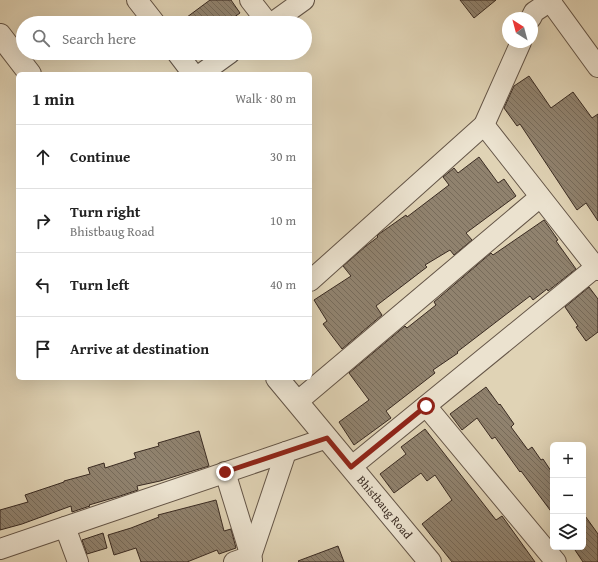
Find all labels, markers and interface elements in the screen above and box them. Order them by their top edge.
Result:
north arrow [502,12,538,48]
search box [16,16,312,60]
icon: search [30,27,52,49]
text: Search here [62,28,136,49]
text: 1 min [32,86,74,111]
text: Walk · 80 m [235,89,296,108]
icon: ahead [32,146,54,168]
text: Continue [70,146,131,167]
text: 30 m [270,147,296,166]
text: Turn right [70,201,141,222]
icon: right [32,210,54,232]
text: 10 m [270,211,296,230]
text: Bhistbaug Road [70,222,155,241]
icon: left [32,274,54,296]
text: Turn left [70,274,129,295]
text: 40 m [270,275,296,294]
icon: arrive [32,338,54,360]
text: Arrive at destination [70,338,209,359]
route start [417,397,435,415]
map controls [550,442,586,550]
button: + [550,442,586,478]
route end [216,463,234,481]
street label: Bhistbaug Road [353,472,417,543]
button: − [550,478,586,514]
button: layers [550,514,586,550]

